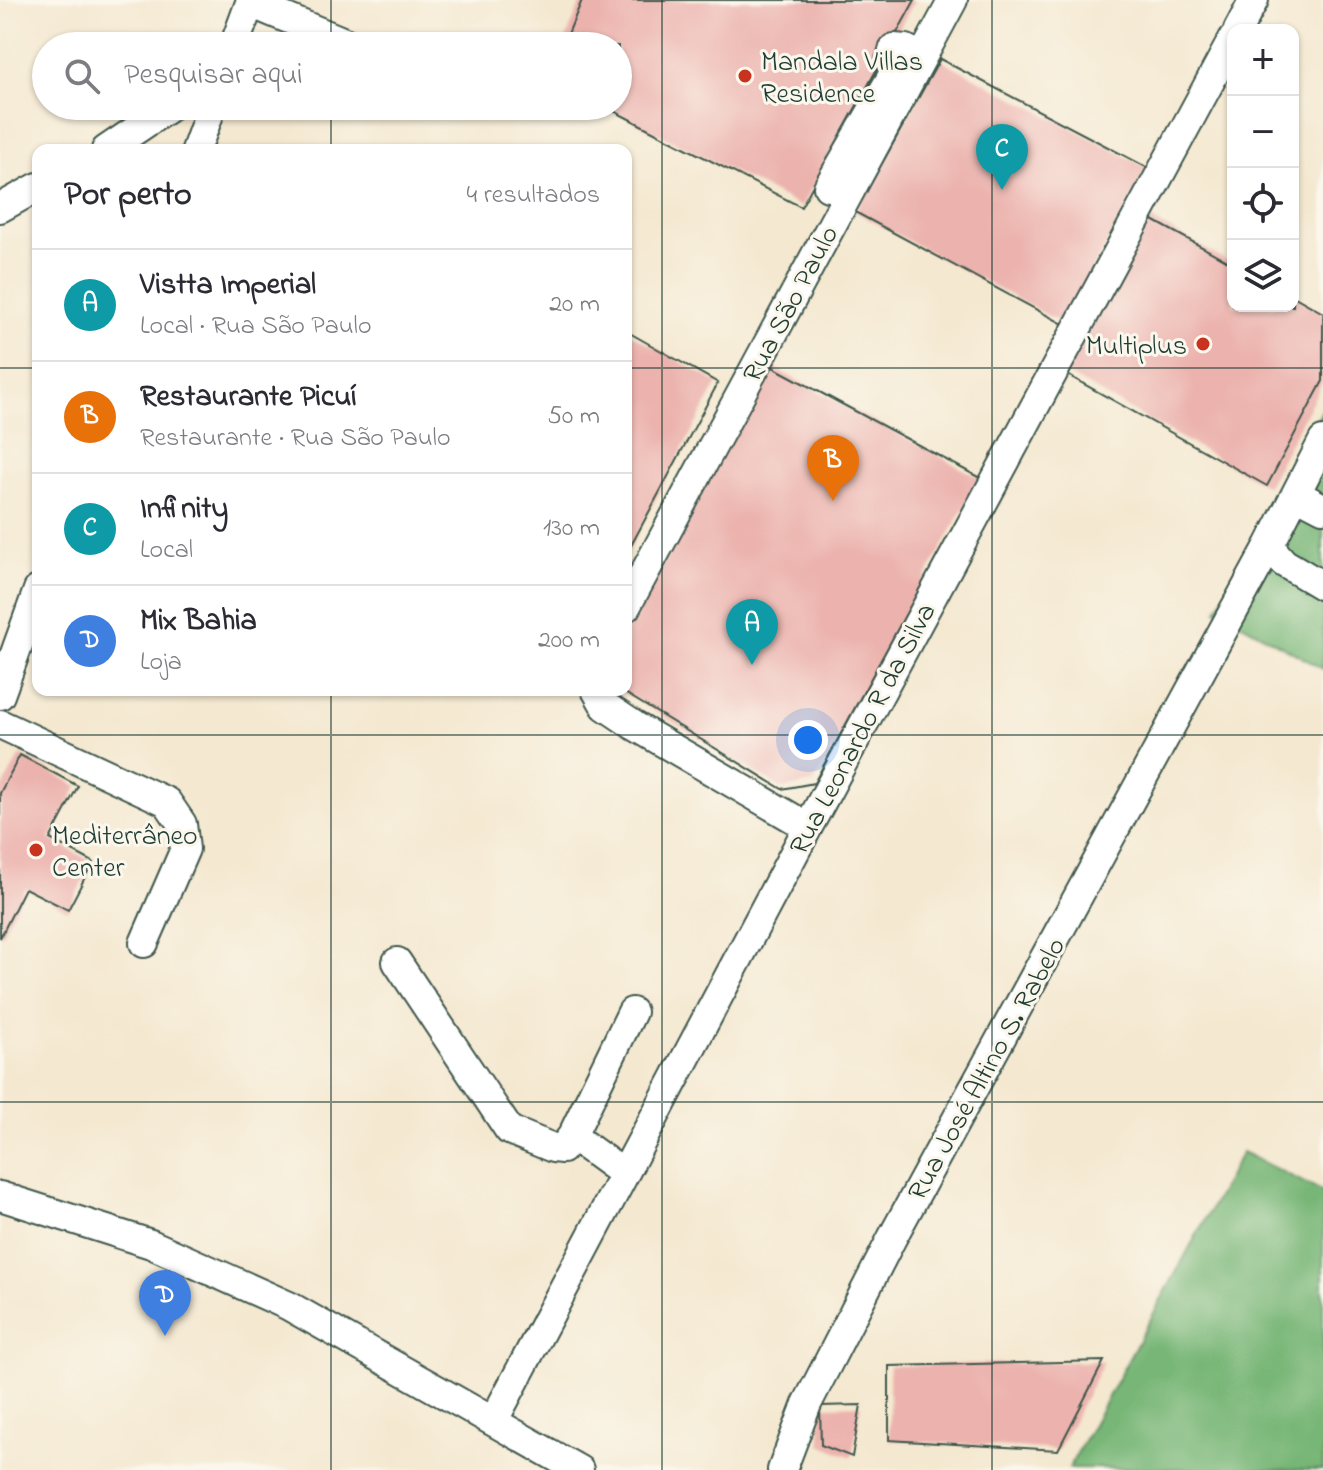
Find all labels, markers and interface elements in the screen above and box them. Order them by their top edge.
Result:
map controls [1227,24,1299,312]
button: + [1227,24,1299,96]
search box [32,32,632,120]
place label: Mandala Villas Residence [761,43,923,116]
icon: search [60,54,104,98]
text: Pesquisar aqui [124,54,303,98]
marker: Mandala Villas Residence [736,67,754,85]
button: − [1227,96,1299,168]
pin: C [976,124,1028,190]
button: locate [1227,168,1299,240]
text: Por perto [64,171,192,221]
text: 4 resultados [467,177,600,215]
street label: Rua São Paulo [734,219,851,390]
button: layers [1227,240,1299,312]
text: Vistta Imperial [140,264,316,308]
text: A [82,286,98,324]
text: 20 m [549,286,600,324]
text: Local · Rua São Paulo [140,308,371,346]
place label: Multiplus [1086,327,1187,368]
marker: Multiplus [1194,335,1212,353]
text: Restaurante Picuí [140,376,357,420]
text: B [81,398,99,436]
text: 50 m [547,398,600,436]
text: Restaurante · Rua São Paulo [140,420,450,458]
pin: B [807,435,859,501]
text: Infinity [140,488,228,532]
text: C [83,510,97,548]
text: 130 m [543,510,600,548]
text: Local [140,532,193,570]
street label: Rua Leonardo R da Silva [780,596,948,863]
pin: A [726,599,778,665]
text: Mix Bahia [140,600,257,644]
text: D [80,622,100,660]
text: 200 m [538,622,600,660]
text: Loja [140,644,182,682]
your location [788,720,828,760]
place label: Mediterrâneo Center [52,817,198,890]
marker: Mediterrâneo Center [27,841,45,859]
street label: Rua José Altino S. Rabelo [899,931,1078,1209]
pin: D [139,1270,191,1336]

